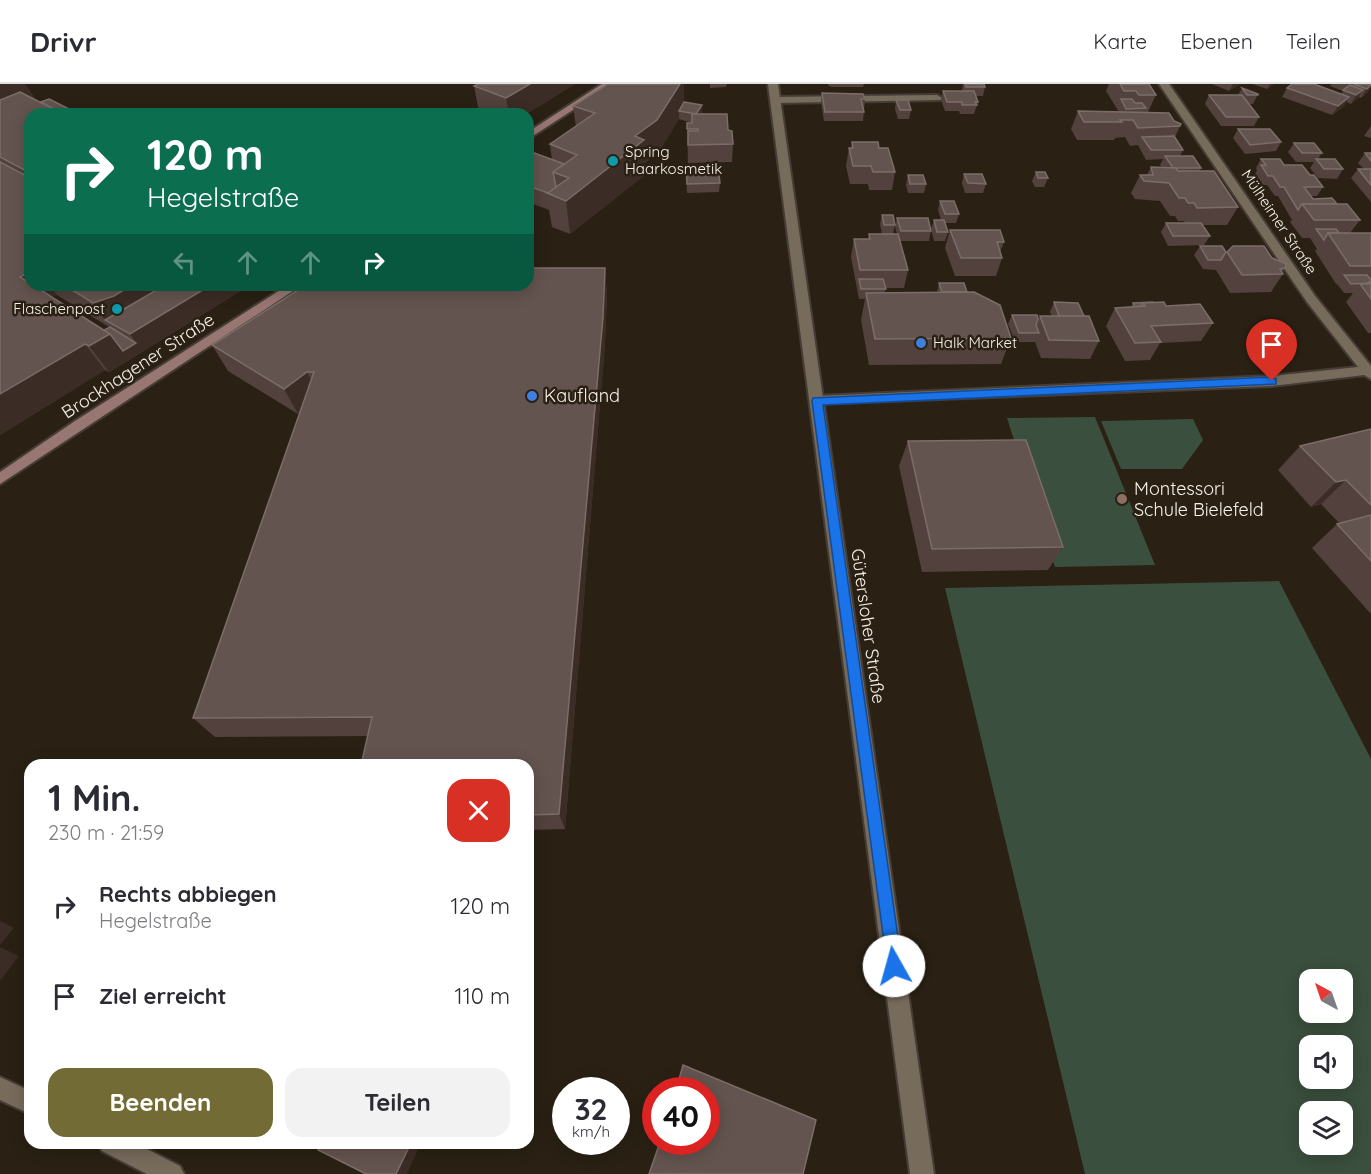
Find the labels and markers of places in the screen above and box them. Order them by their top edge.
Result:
place label: Spring Haarkosmetik [625,142,722,178]
marker: Spring Haarkosmetik [606,154,620,168]
place label: Flaschenpost [13,299,105,318]
marker: Flaschenpost [110,302,124,316]
pin [1246,319,1297,381]
place label: Halk Market [933,333,1017,352]
marker: Halk Market [914,336,928,350]
place label: Kaufland [544,384,620,407]
marker: Kaufland [525,389,539,403]
place label: Montessori Schule Bielefeld [1134,477,1264,521]
marker: Montessori Schule Bielefeld [1115,492,1129,506]

